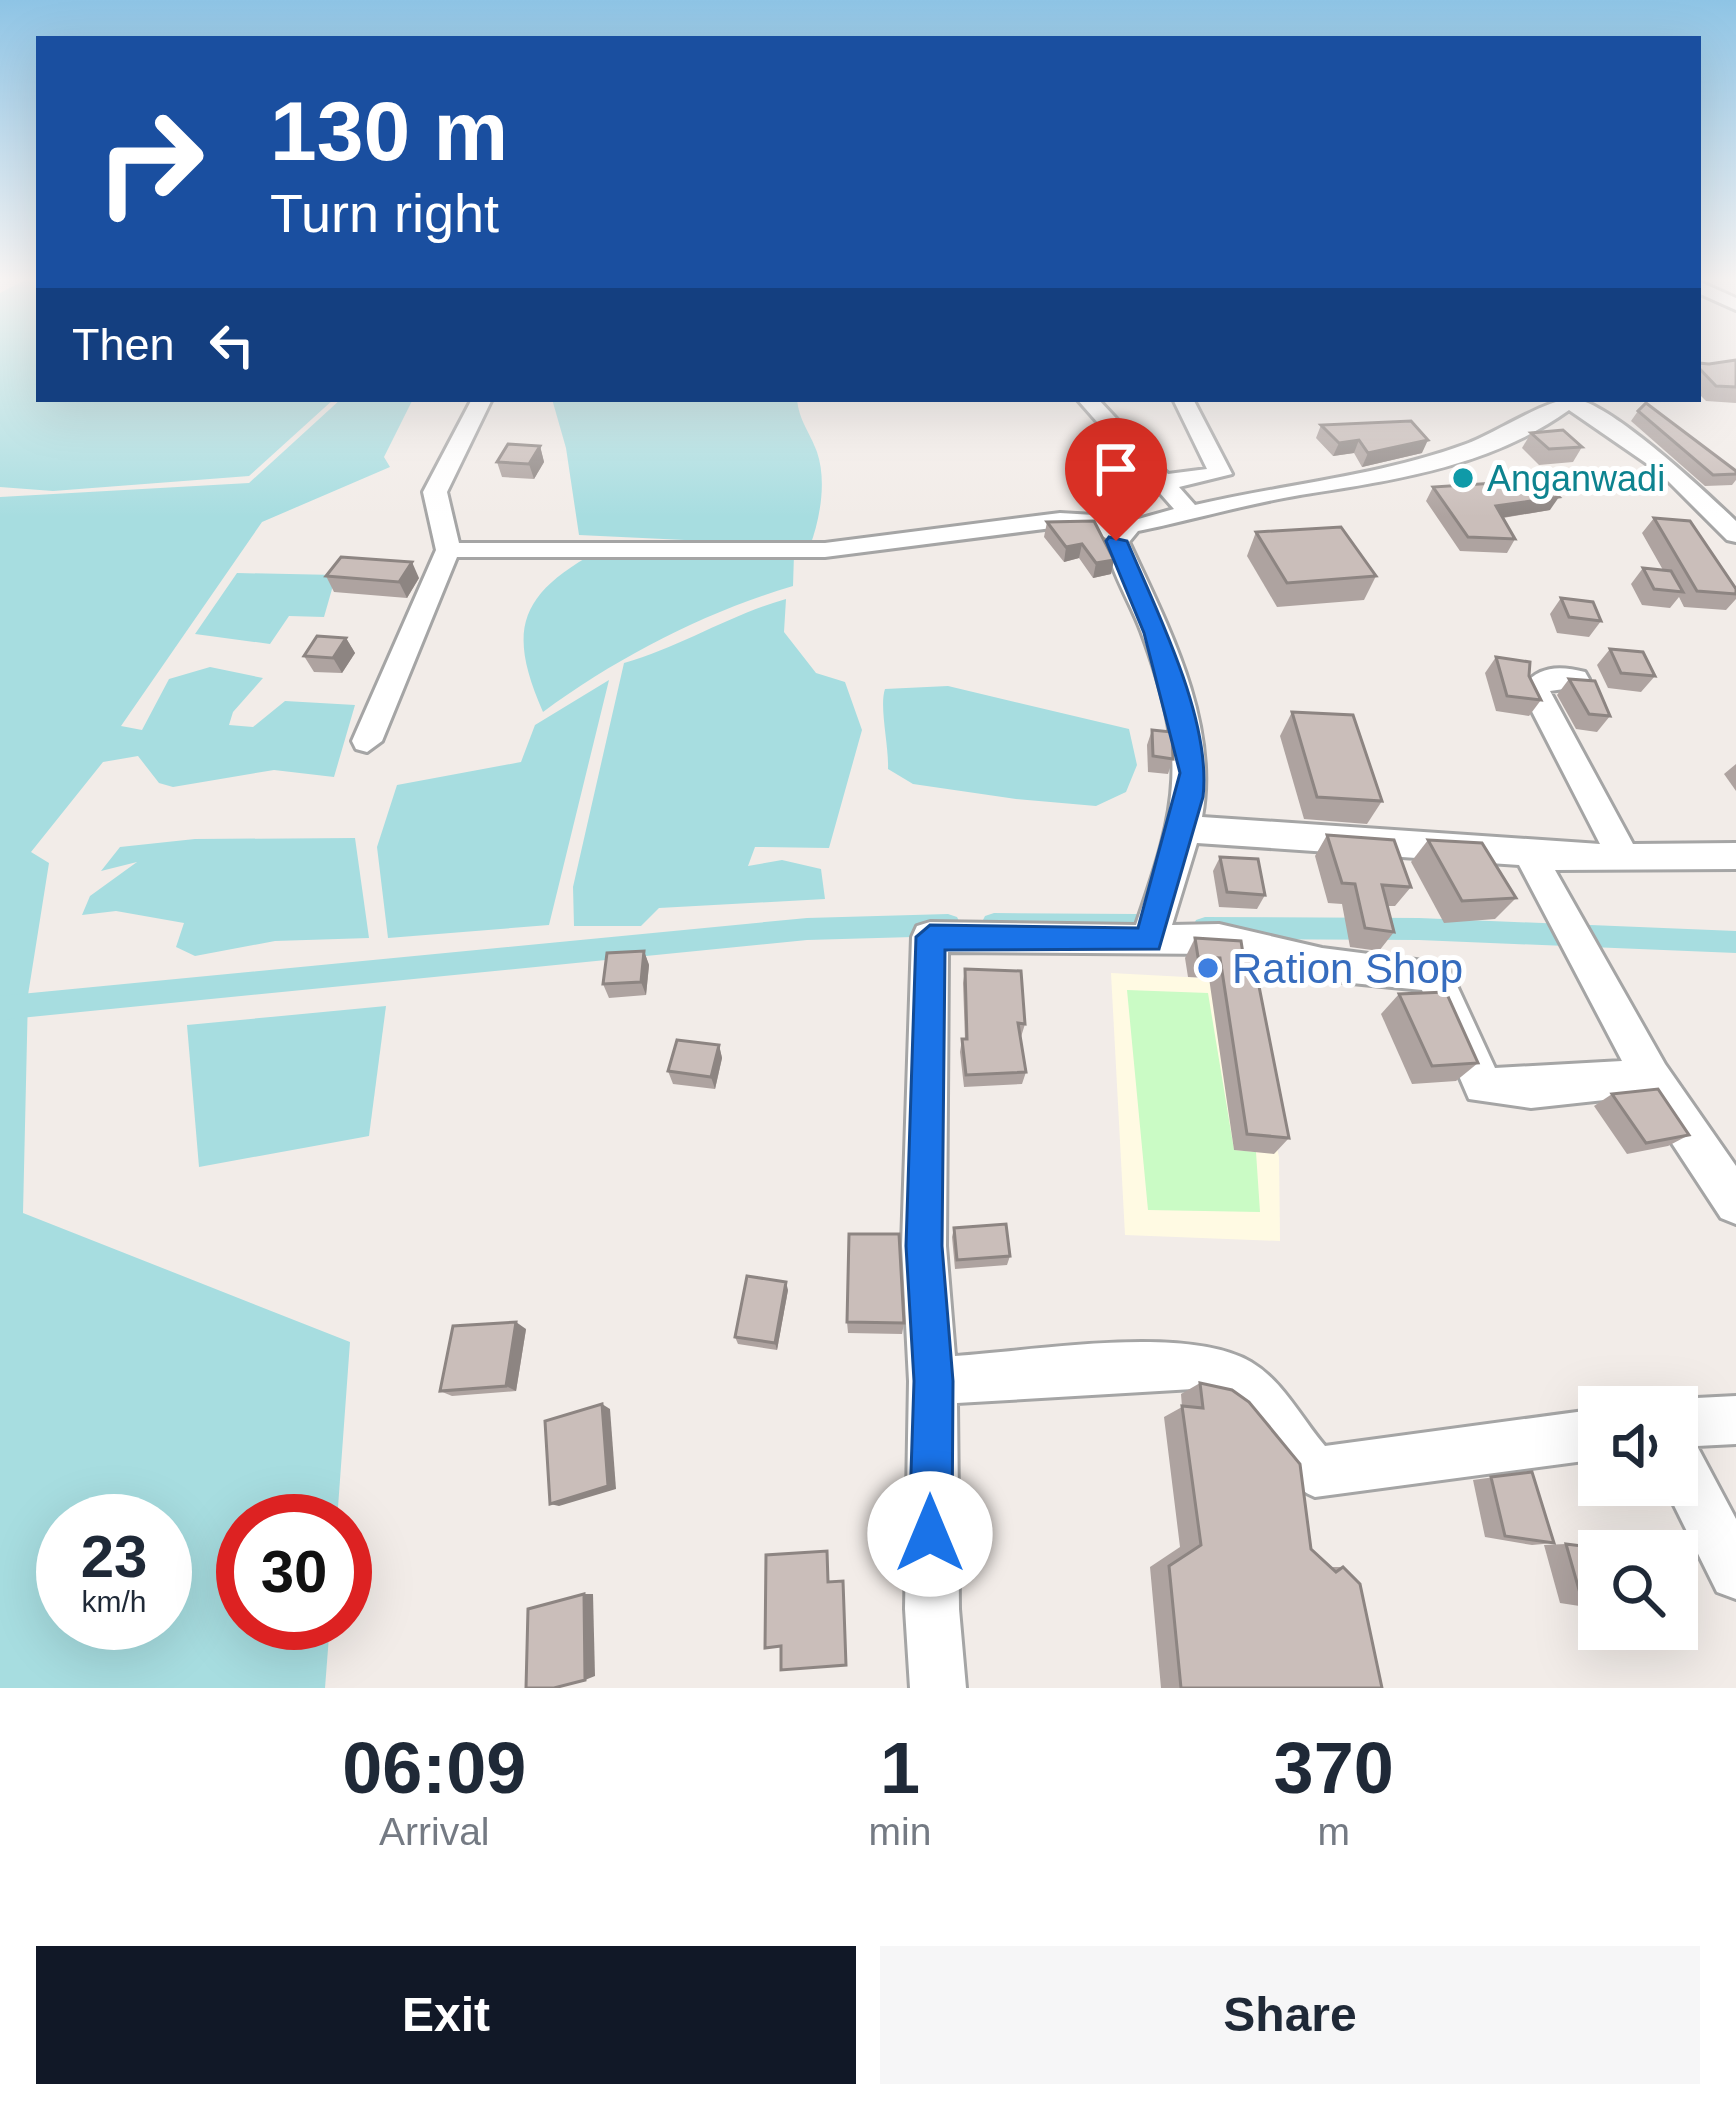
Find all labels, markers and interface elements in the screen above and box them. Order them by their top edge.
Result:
icon: right [72,84,228,240]
text: 130 m [270,84,508,178]
text: Turn right [270,183,499,243]
icon: left [199,312,265,378]
text: Then [72,319,175,370]
pin [1065,418,1167,541]
icon: arrive [1083,436,1149,502]
place label: Anganwadi [1487,458,1665,499]
marker: Anganwadi [1450,465,1476,491]
place label: Ration Shop [1232,945,1463,992]
marker: Ration Shop [1195,955,1221,981]
map controls [1578,1386,1698,1650]
button: sound [1578,1386,1698,1506]
position arrow [867,1471,993,1597]
speed limit sign: 30 [216,1494,372,1650]
text: 23 [81,1523,147,1590]
button: search [1578,1530,1698,1650]
text: km/h [81,1585,147,1618]
text: 06:09 [342,1728,526,1808]
text: 1 [880,1728,920,1808]
text: 370 [1274,1728,1394,1808]
text: Arrival [379,1810,490,1853]
text: min [869,1810,931,1853]
text: m [1317,1810,1350,1853]
button: Exit [36,1946,856,2084]
button: Share [880,1946,1700,2084]

